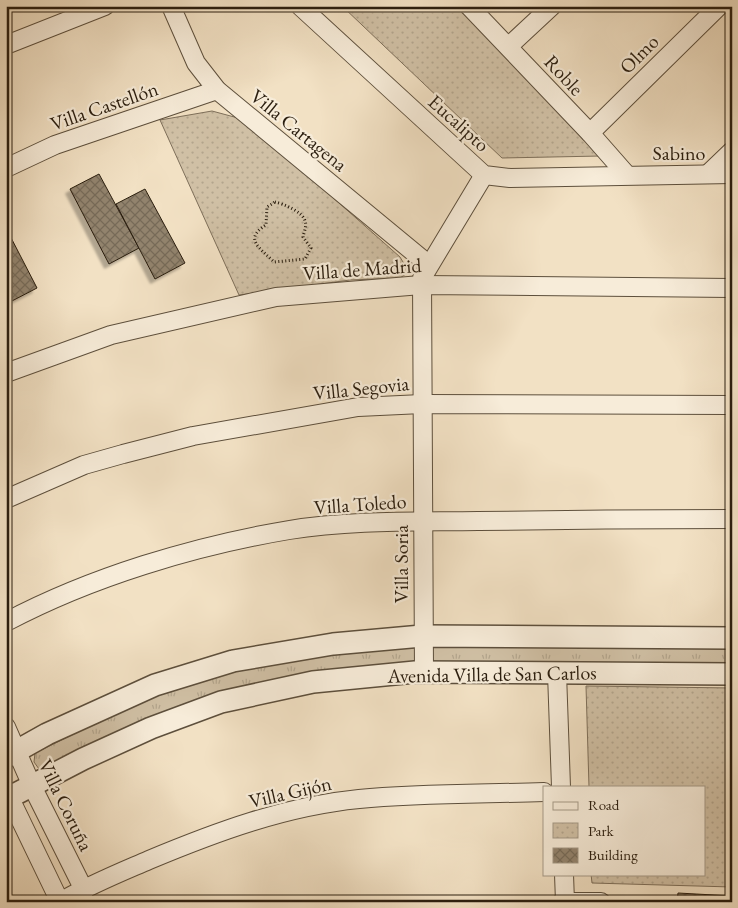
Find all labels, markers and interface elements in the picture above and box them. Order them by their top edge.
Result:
street label: Olmo [614,29,664,79]
street label: Roble [539,49,590,101]
street label: Villa Castellón [47,75,162,137]
street label: Villa Cartagena [245,83,353,177]
street label: Eucalipto [423,89,495,157]
street label: Sabino [653,140,706,166]
street label: Villa de Madrid [302,252,423,286]
street label: Villa Segovia [312,370,410,406]
street label: Villa Toledo [313,488,407,520]
street label: Villa Soria [388,525,414,603]
street label: Avenida Villa de San Carlos [386,659,597,689]
street label: Villa Coruña [33,755,99,855]
street label: Villa Gijón [246,770,334,814]
legend [543,786,706,876]
text: Road [588,795,620,814]
text: Park [588,821,615,840]
text: Building [588,845,638,864]

